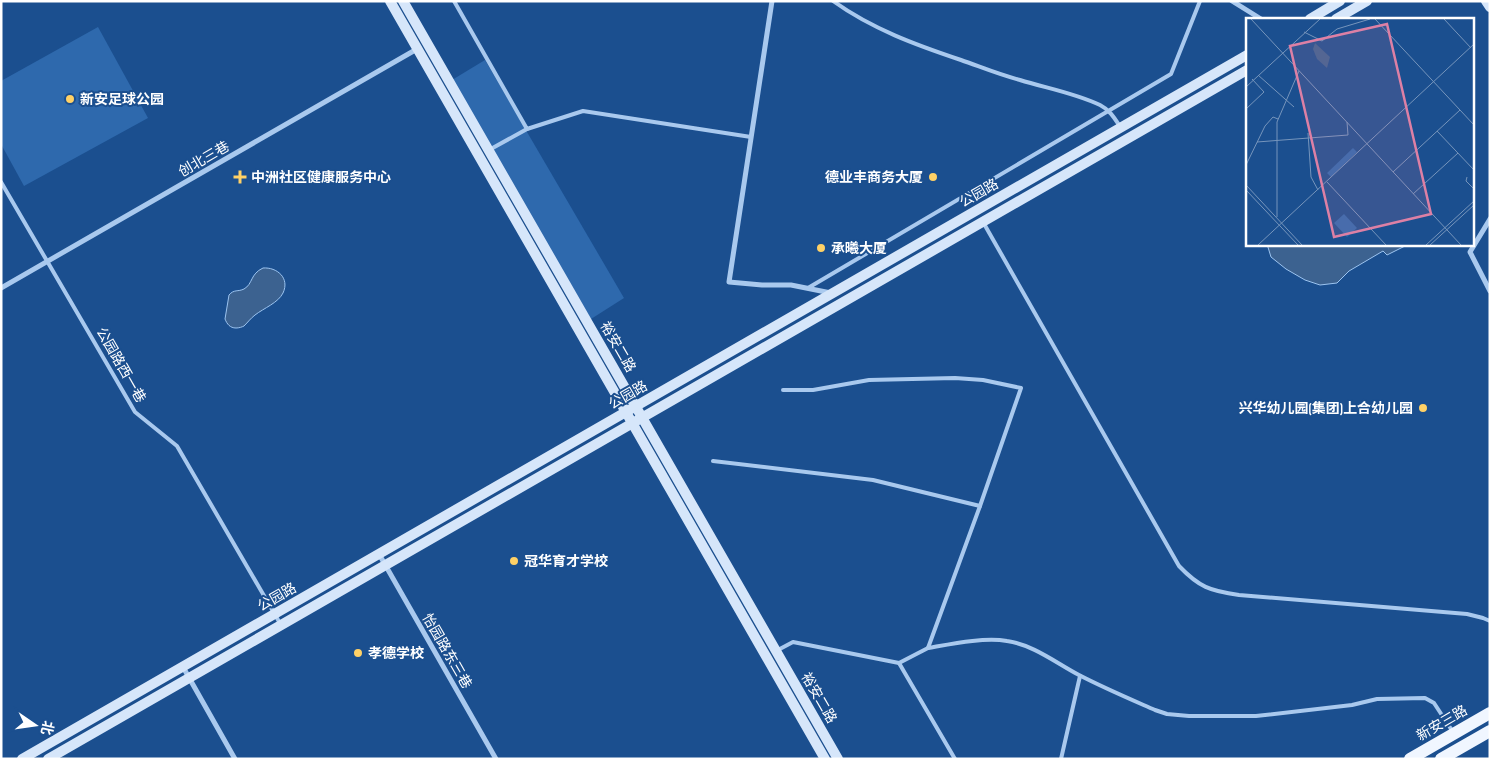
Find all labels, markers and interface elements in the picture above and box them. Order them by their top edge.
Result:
inset map [1246,18,1474,245]
place label: 新安足球公园 [80,91,164,108]
marker: 新安足球公园 [64,93,76,105]
street label: 创北三巷 [176,138,232,180]
place label: 中洲社区健康服务中心 [251,169,391,186]
place label: 德业丰商务大厦 [825,169,923,186]
marker: 中洲社区健康服务中心 [233,170,247,184]
marker: 德业丰商务大厦 [927,171,939,183]
street label: 公园路 [957,175,1001,211]
place label: 承曦大厦 [831,240,887,257]
marker: 承曦大厦 [815,242,827,254]
street label: 裕安二路 [597,319,639,375]
street label: 公园路西一巷 [93,324,149,406]
street label: 公园路 [606,377,650,413]
place label: 兴华幼儿园(集团)上合幼儿园 [1239,400,1413,417]
marker: 兴华幼儿园(集团)上合幼儿园 [1417,402,1429,414]
place label: 冠华育才学校 [524,553,608,570]
marker: 冠华育才学校 [508,555,520,567]
street label: 公园路 [255,579,299,615]
street label: 怡园路东三巷 [419,610,475,692]
place label: 孝德学校 [368,645,424,662]
marker: 孝德学校 [352,647,364,659]
street label: 裕安二路 [798,670,840,726]
north arrow [10,700,60,750]
street label: 新安三路 [1414,702,1470,744]
text: 北 [37,719,57,737]

